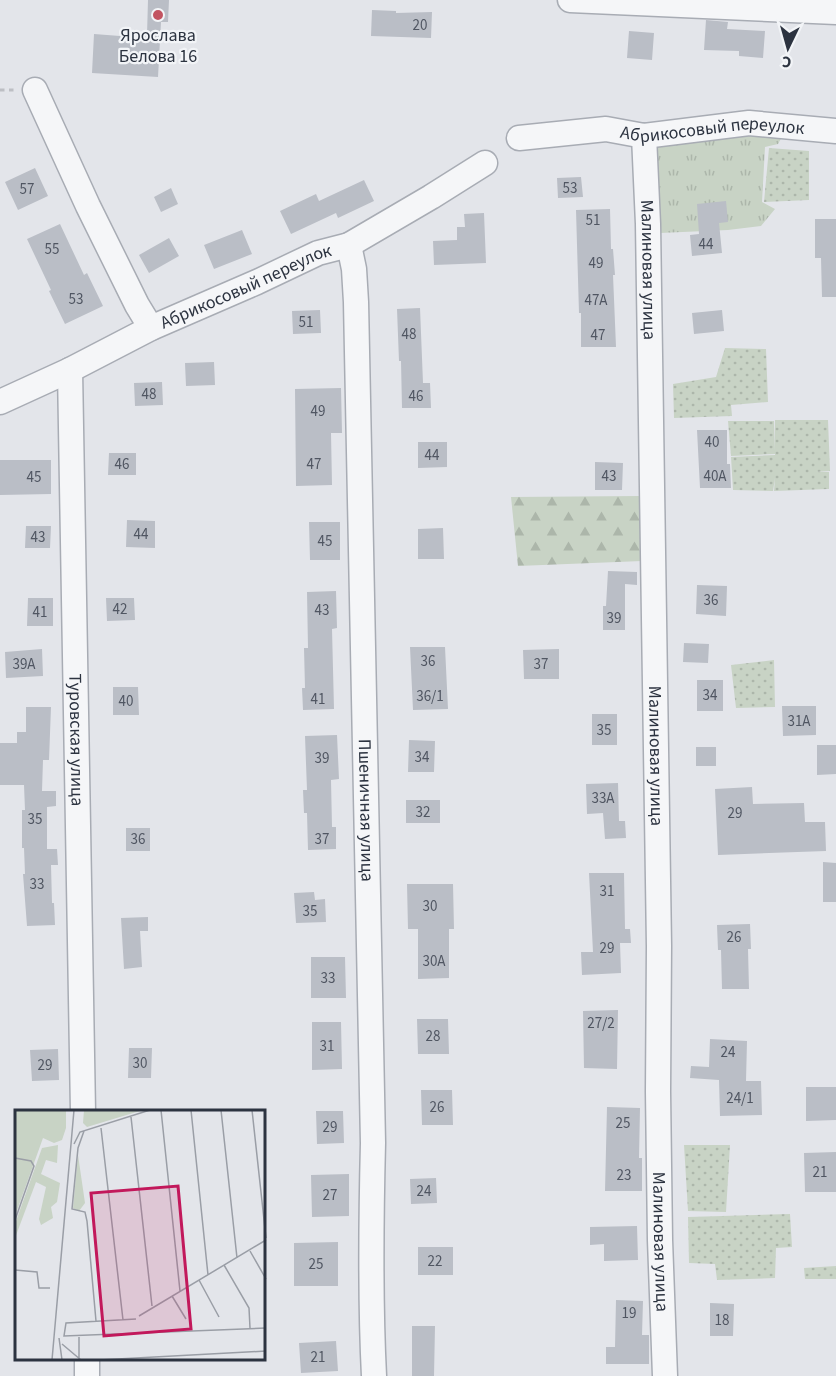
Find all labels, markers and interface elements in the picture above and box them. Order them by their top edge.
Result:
marker: Ярослава Белова 16 [151,8,165,22]
house number: 20 [413,15,427,36]
north arrow [758,18,818,78]
place label: Ярослава Белова 16 [119,23,197,69]
text: С [781,51,792,73]
street label: Абрикосовый переулок [618,111,806,149]
house number: 53 [563,178,577,199]
house number: 57 [20,179,34,200]
street label: Малиновая улица [634,199,662,340]
house number: 51 [586,210,600,231]
house number: 44 [699,234,714,255]
street label: Абрикосовый переулок [156,238,334,335]
house number: 55 [45,239,59,260]
house number: 49 [589,253,603,274]
house number: 53 [69,289,83,310]
house number: 47А [584,290,608,311]
house number: 51 [299,312,313,333]
house number: 48 [402,324,416,345]
house number: 47 [591,325,605,346]
house number: 48 [142,384,156,405]
house number: 46 [409,386,423,407]
house number: 49 [311,401,325,422]
house number: 40 [705,432,719,453]
house number: 44 [425,445,440,466]
house number: 46 [115,454,129,475]
house number: 47 [307,454,321,475]
house number: 43 [602,466,616,487]
house number: 40А [703,466,727,487]
house number: 45 [27,467,41,488]
house number: 44 [134,524,149,545]
house number: 43 [31,527,45,548]
house number: 45 [318,531,332,552]
house number: 36 [704,590,718,611]
house number: 42 [113,599,127,620]
house number: 43 [315,600,329,621]
house number: 41 [33,602,47,623]
house number: 39 [607,608,621,629]
house number: 36 [421,651,435,672]
house number: 39А [12,654,36,675]
house number: 37 [534,654,548,675]
street label: Туровская улица [63,673,90,806]
house number: 34 [703,685,718,706]
house number: 36/1 [416,686,444,707]
street label: Малиновая улица [643,686,670,826]
house number: 41 [311,689,325,710]
house number: 40 [119,691,133,712]
house number: 31А [787,711,811,732]
house number: 35 [597,720,611,741]
street label: Пшеничная улица [352,739,380,882]
house number: 34 [415,747,430,768]
house number: 39 [315,748,329,769]
house number: 33А [591,788,615,809]
house number: 32 [416,802,430,823]
house number: 29 [728,803,742,824]
house number: 35 [28,809,42,830]
house number: 36 [131,829,145,850]
house number: 37 [315,829,329,850]
house number: 33 [30,874,44,895]
house number: 31 [600,881,614,902]
house number: 30 [423,896,437,917]
house number: 35 [303,901,317,922]
house number: 26 [727,927,741,948]
house number: 29 [600,938,614,959]
house number: 30А [422,951,446,972]
house number: 33 [321,968,335,989]
house number: 27/2 [587,1013,615,1034]
house number: 28 [426,1026,440,1047]
house number: 31 [320,1036,334,1057]
house number: 24 [721,1042,736,1063]
house number: 30 [133,1053,147,1074]
house number: 29 [38,1055,52,1076]
house number: 24/1 [726,1088,754,1109]
house number: 26 [430,1097,444,1118]
inset map [15,1110,266,1361]
house number: 25 [616,1113,630,1134]
house number: 29 [323,1117,337,1138]
house number: 21 [813,1162,827,1183]
house number: 23 [617,1165,631,1186]
street label: Малиновая улица [647,1172,675,1312]
house number: 24 [417,1181,432,1202]
house number: 27 [323,1185,337,1206]
house number: 22 [428,1251,442,1272]
house number: 25 [309,1254,323,1275]
house number: 19 [622,1303,636,1324]
house number: 18 [715,1310,729,1331]
house number: 21 [311,1347,325,1368]

